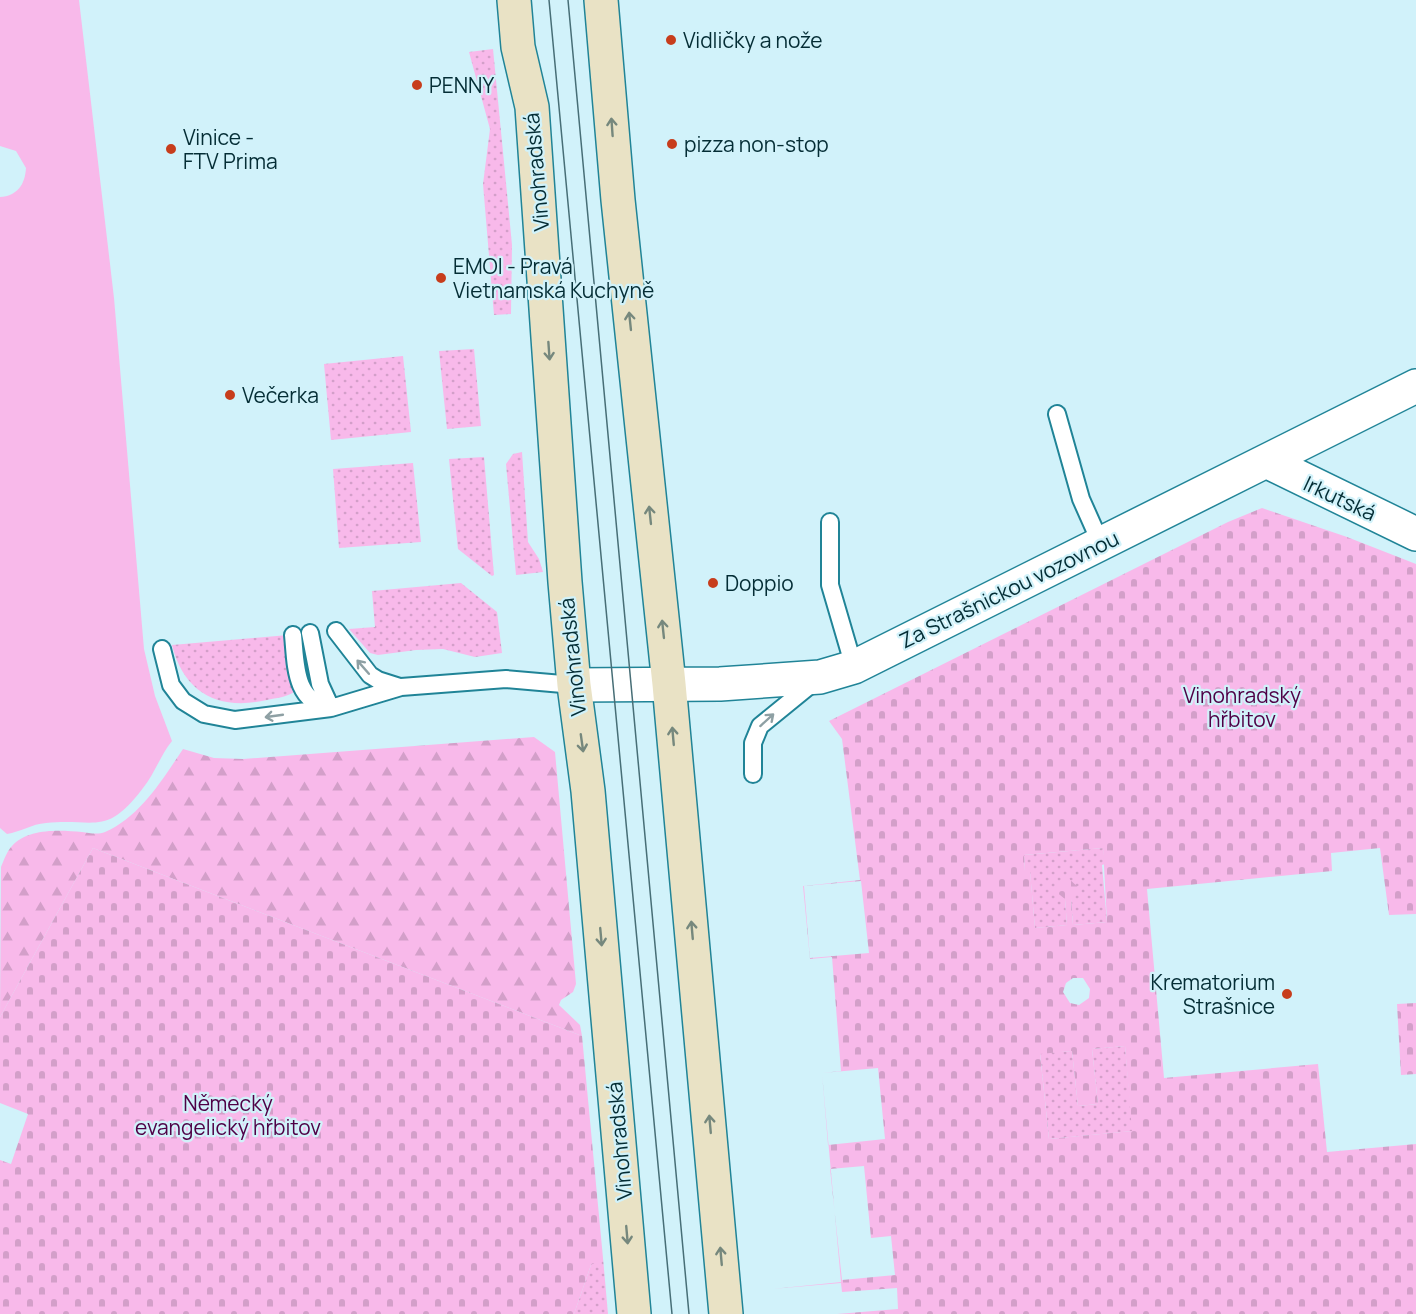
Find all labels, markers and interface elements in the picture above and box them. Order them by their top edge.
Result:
place label: Vidličky a nože [683,26,823,54]
marker: Vidličky a nože [664,33,678,47]
place label: PENNY [429,71,494,99]
marker: PENNY [410,78,424,92]
street label: Vinohradská [517,112,555,232]
one-way arrow [606,118,617,138]
place label: Vinice - FTV Prima [183,123,278,175]
place label: pizza non-stop [684,130,829,158]
marker: pizza non-stop [665,137,679,151]
marker: Vinice - FTV Prima [164,142,178,156]
place label: EMOI - Pravá Vietnamská Kuchyně [453,252,654,304]
marker: EMOI - Pravá Vietnamská Kuchyně [434,271,448,285]
one-way arrow [624,312,635,332]
one-way arrow [544,340,555,360]
place label: Večerka [242,381,319,409]
marker: Večerka [223,388,237,402]
street label: Irkutská [1299,469,1381,527]
one-way arrow [644,506,655,526]
street label: Za Strašnickou vozovnou [895,524,1123,654]
place label: Doppio [725,569,794,597]
marker: Doppio [706,576,720,590]
street label: Vinohradská [552,596,592,718]
one-way arrow [657,619,668,639]
one-way arrow [356,660,370,675]
park label: Vinohradský hřbitov [1183,681,1301,733]
one-way arrow [264,711,284,722]
one-way arrow [760,713,775,727]
one-way arrow [668,726,679,746]
one-way arrow [576,732,587,752]
one-way arrow [686,920,697,940]
one-way arrow [596,926,607,946]
place label: Krematorium Strašnice [1151,968,1275,1020]
marker: Krematorium Strašnice [1280,987,1294,1001]
street label: Vinohradská [600,1081,638,1201]
park label: Německý evangelický hřbitov [135,1089,321,1141]
one-way arrow [704,1115,715,1134]
one-way arrow [622,1225,633,1245]
one-way arrow [715,1246,726,1266]

